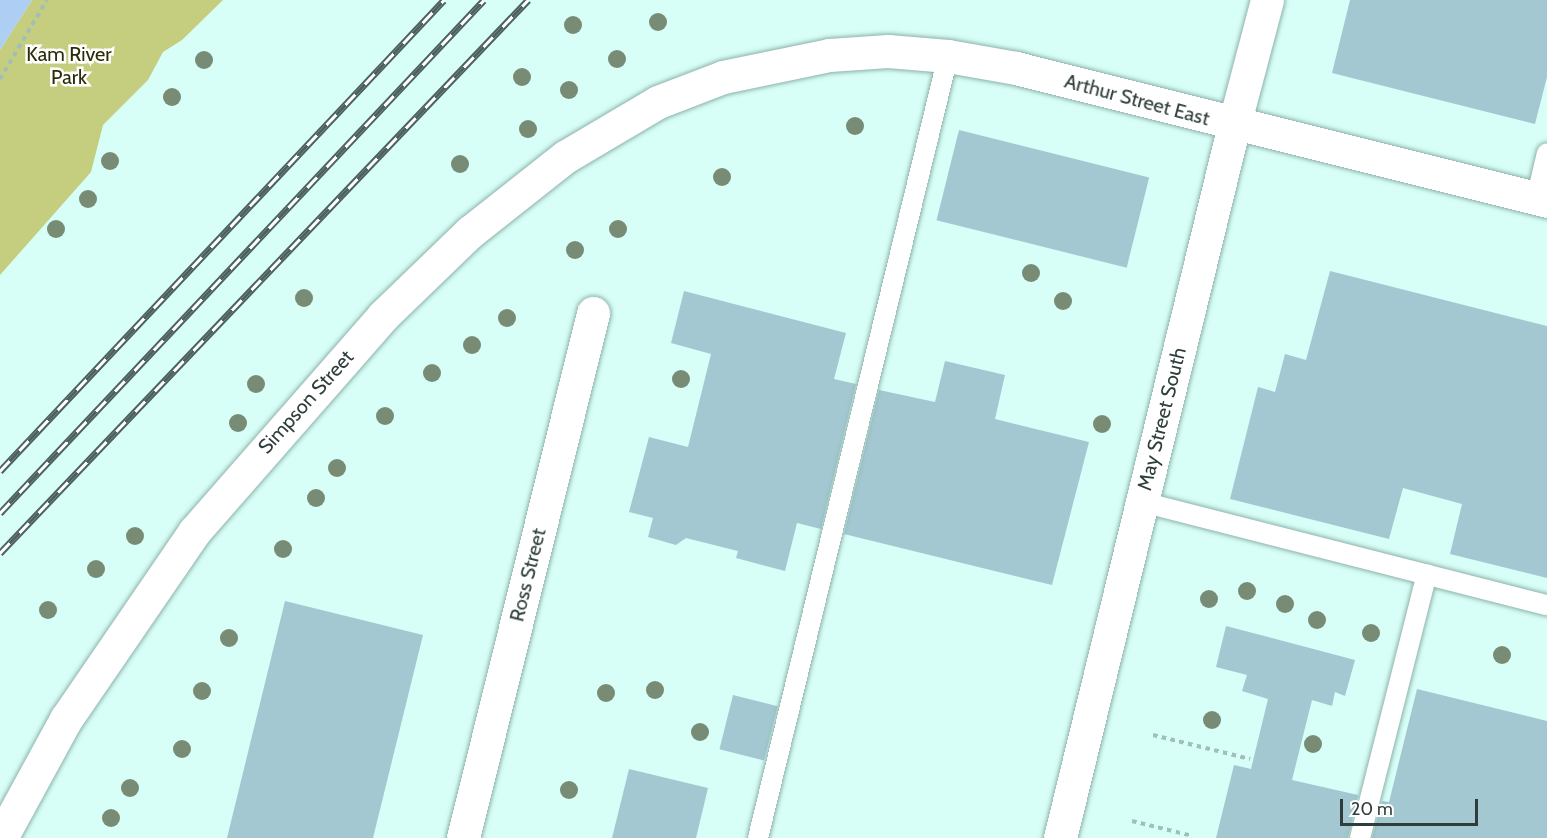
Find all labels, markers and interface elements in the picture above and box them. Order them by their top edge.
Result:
park label: Kam River Park [26,42,112,89]
street label: Arthur Street East [1062,69,1212,131]
street label: Simpson Street [253,345,359,459]
street label: May Street South [1133,345,1191,493]
street label: Ross Street [505,526,551,624]
scale bar [1343,787,1481,825]
text: 20 m [1351,798,1393,820]

